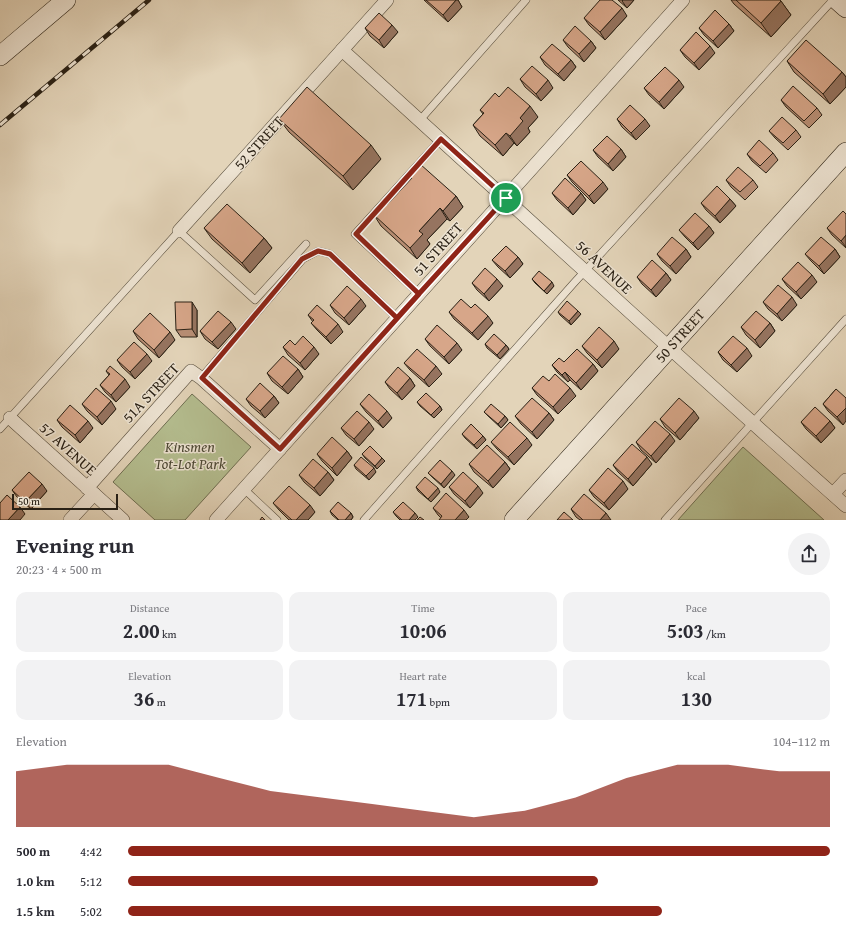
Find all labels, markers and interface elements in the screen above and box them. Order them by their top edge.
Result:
street label: 52 STREET [229,111,289,174]
pin [489,181,523,215]
icon: arrive [495,187,517,209]
street label: 51 STREET [408,217,468,280]
street label: 56 AVENUE [571,235,638,299]
street label: 50 STREET [650,304,710,367]
street label: 51A STREET [117,358,184,427]
street label: 57 AVENUE [35,417,102,480]
park label: Kinsmen Tot-Lot Park [154,436,226,474]
scale bar [12,492,118,511]
text: 50 m [18,493,40,509]
text: Evening run [16,529,134,561]
button: share [788,533,830,575]
text: 20:23 · 4 × 500 m [16,560,102,579]
text: Distance [130,600,169,616]
text: Time [411,600,435,616]
text: Pace [686,600,707,616]
text: 2.00 [123,616,160,645]
text: 10:06 [399,616,447,645]
text: 5:03 [667,616,704,645]
text: km [160,626,177,642]
text: /km [704,626,726,642]
text: Elevation [128,668,171,684]
text: Heart rate [399,668,447,684]
text: kcal [687,668,706,684]
text: 36 [134,684,154,713]
text: 171 [396,684,427,713]
text: 130 [681,684,712,713]
text: m [154,694,166,710]
text: bpm [427,694,450,710]
text: Elevation [16,732,67,751]
text: 104–112 m [773,732,830,751]
text: 500 m [16,842,50,861]
text: 4:42 [80,842,102,861]
text: 1.0 km [16,872,55,891]
text: 5:12 [80,872,102,891]
text: 1.5 km [16,902,55,921]
text: 5:02 [80,902,102,921]

